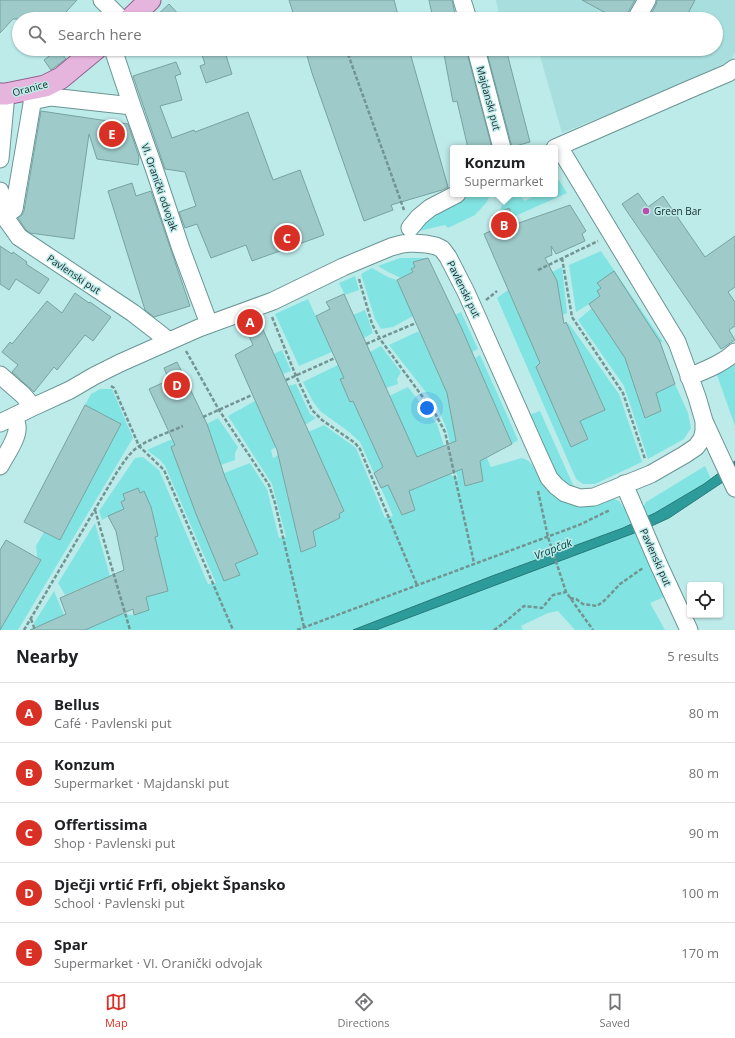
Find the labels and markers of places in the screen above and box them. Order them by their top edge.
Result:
pin: E [99,119,125,149]
place label: Green Bar [654,204,701,218]
marker: Green Bar [641,206,651,216]
pin: B [491,210,517,240]
pin: C [274,223,300,253]
pin: A [237,307,263,337]
pin: D [164,370,190,400]

